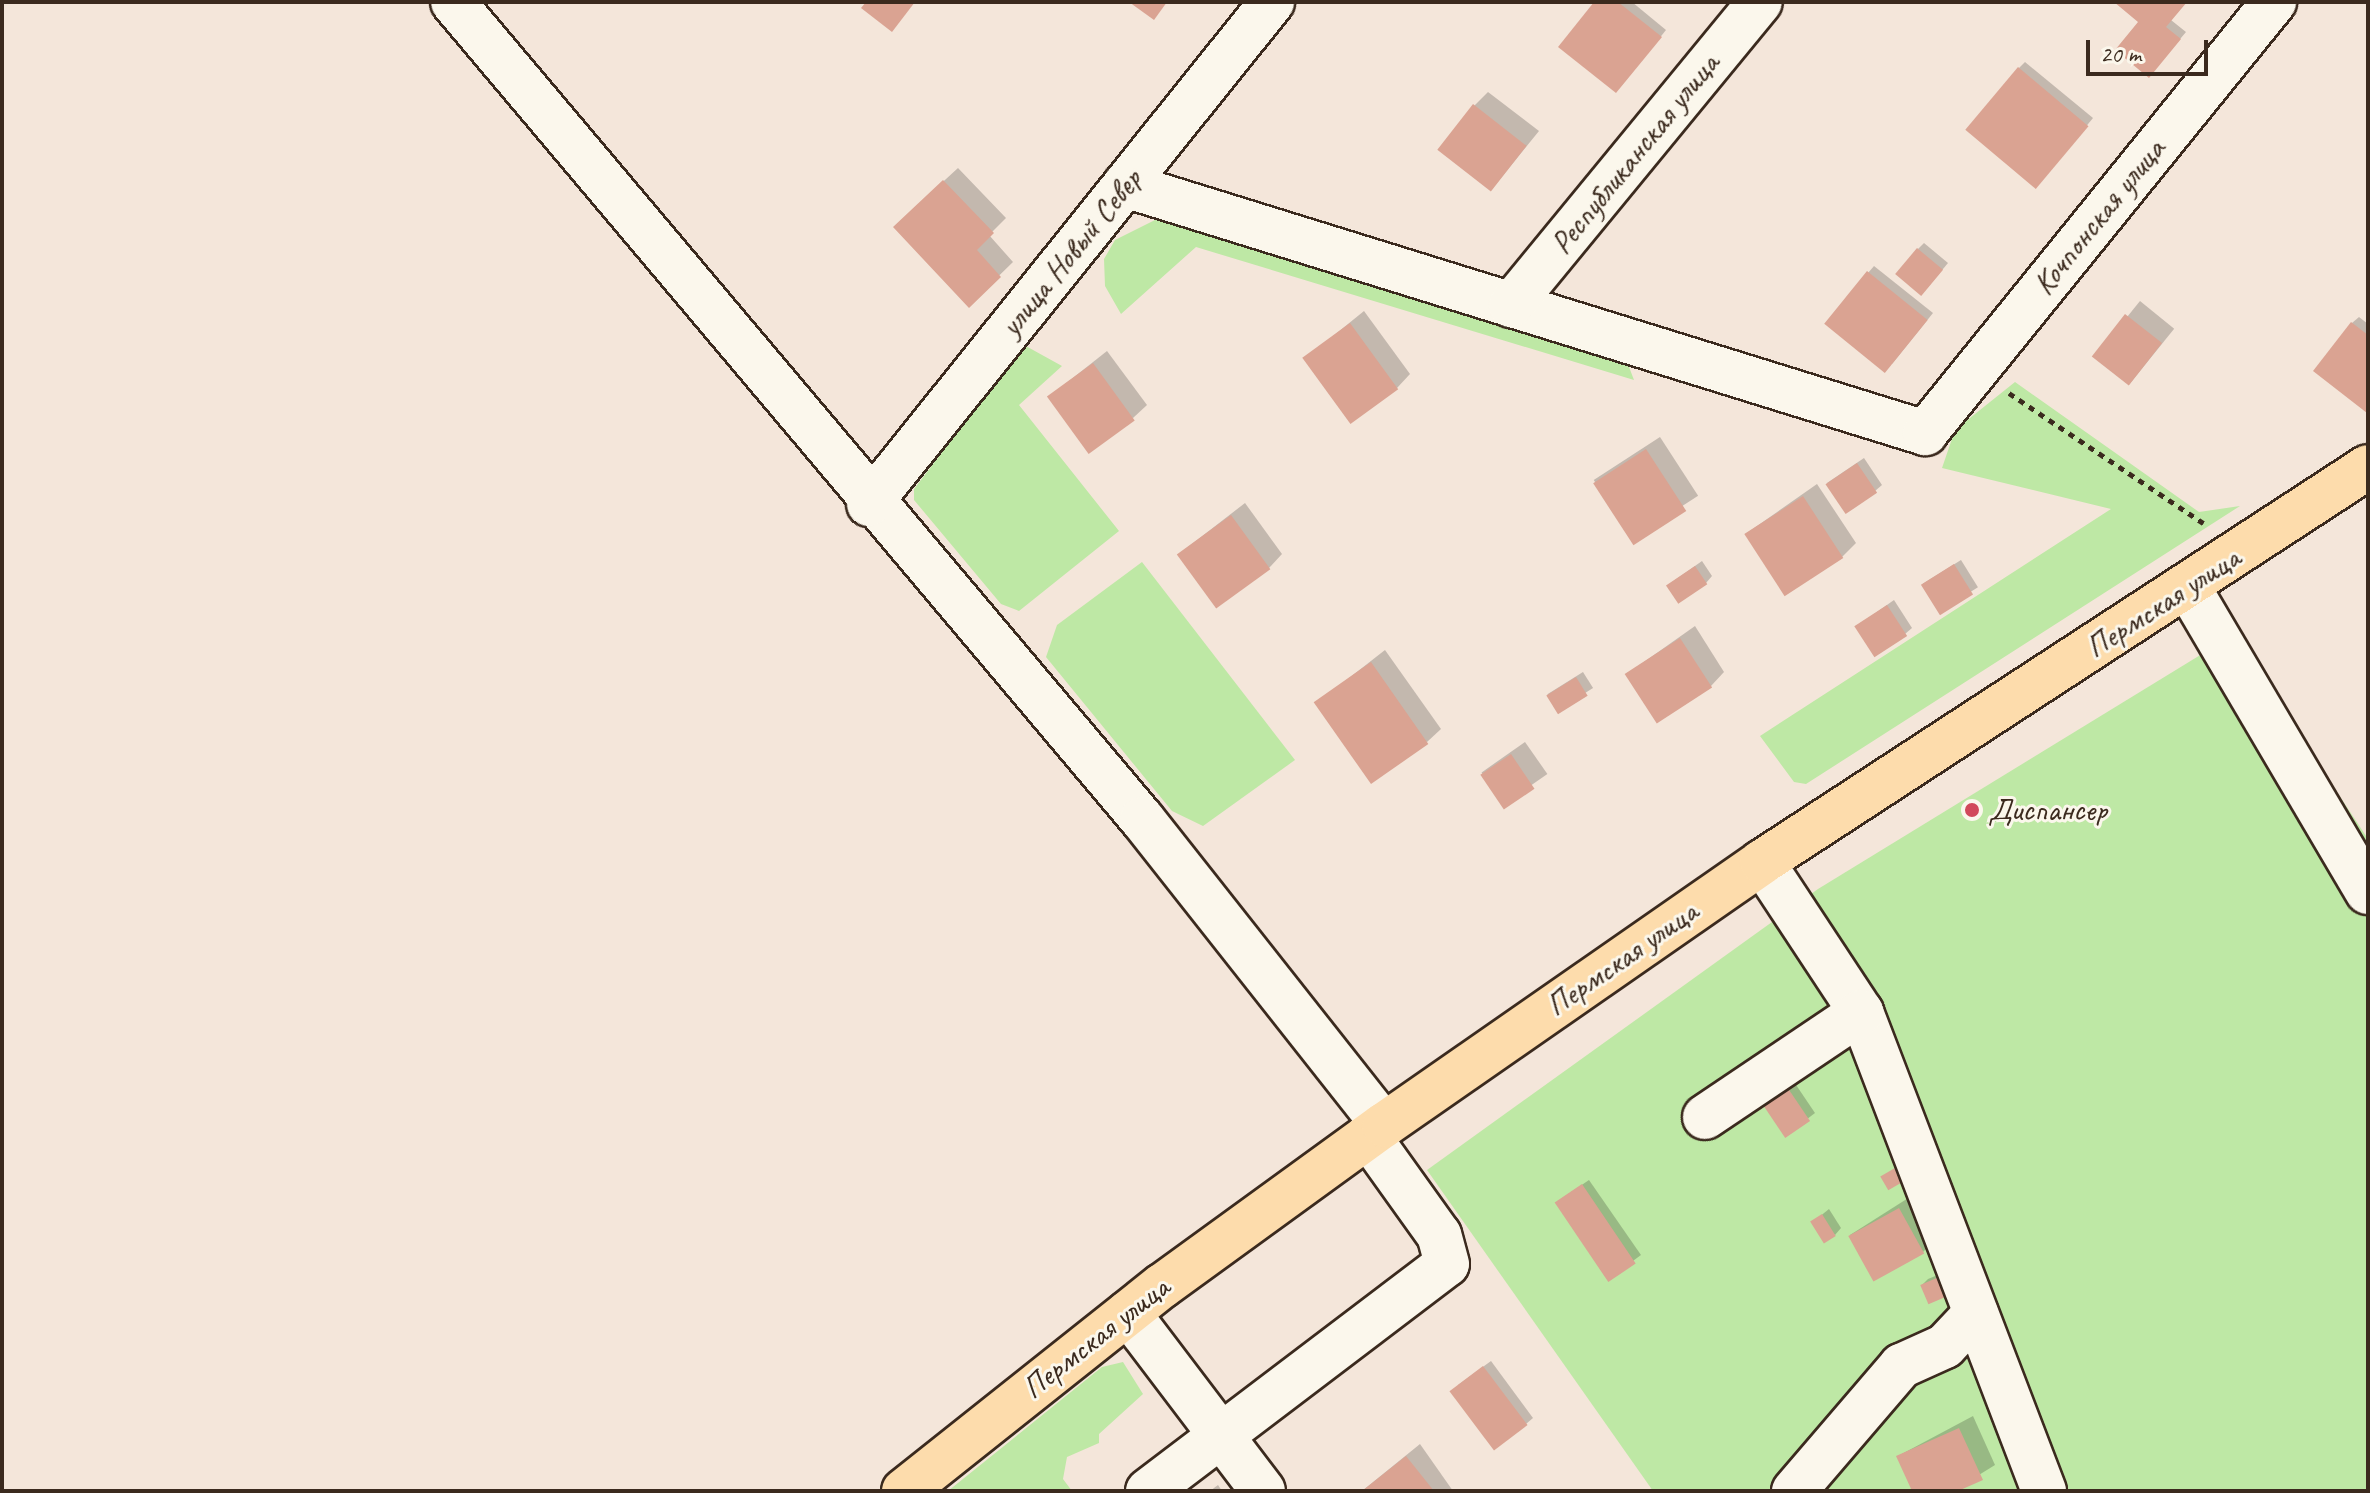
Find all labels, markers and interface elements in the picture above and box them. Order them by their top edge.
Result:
scale bar [2090,24,2212,74]
text: 20 m [2100,39,2141,69]
street label: Республиканская улица [1542,46,1728,262]
street label: Кочпонская улица [2024,131,2174,303]
street label: улица Новый Север [992,162,1150,344]
street label: Пермская улица [2078,539,2248,667]
place label: Диспансер [1988,791,2107,829]
marker: Диспансер [1963,801,1981,819]
street label: Пермская улица [1538,892,1706,1026]
street label: Пермская улица [1014,1268,1178,1408]

